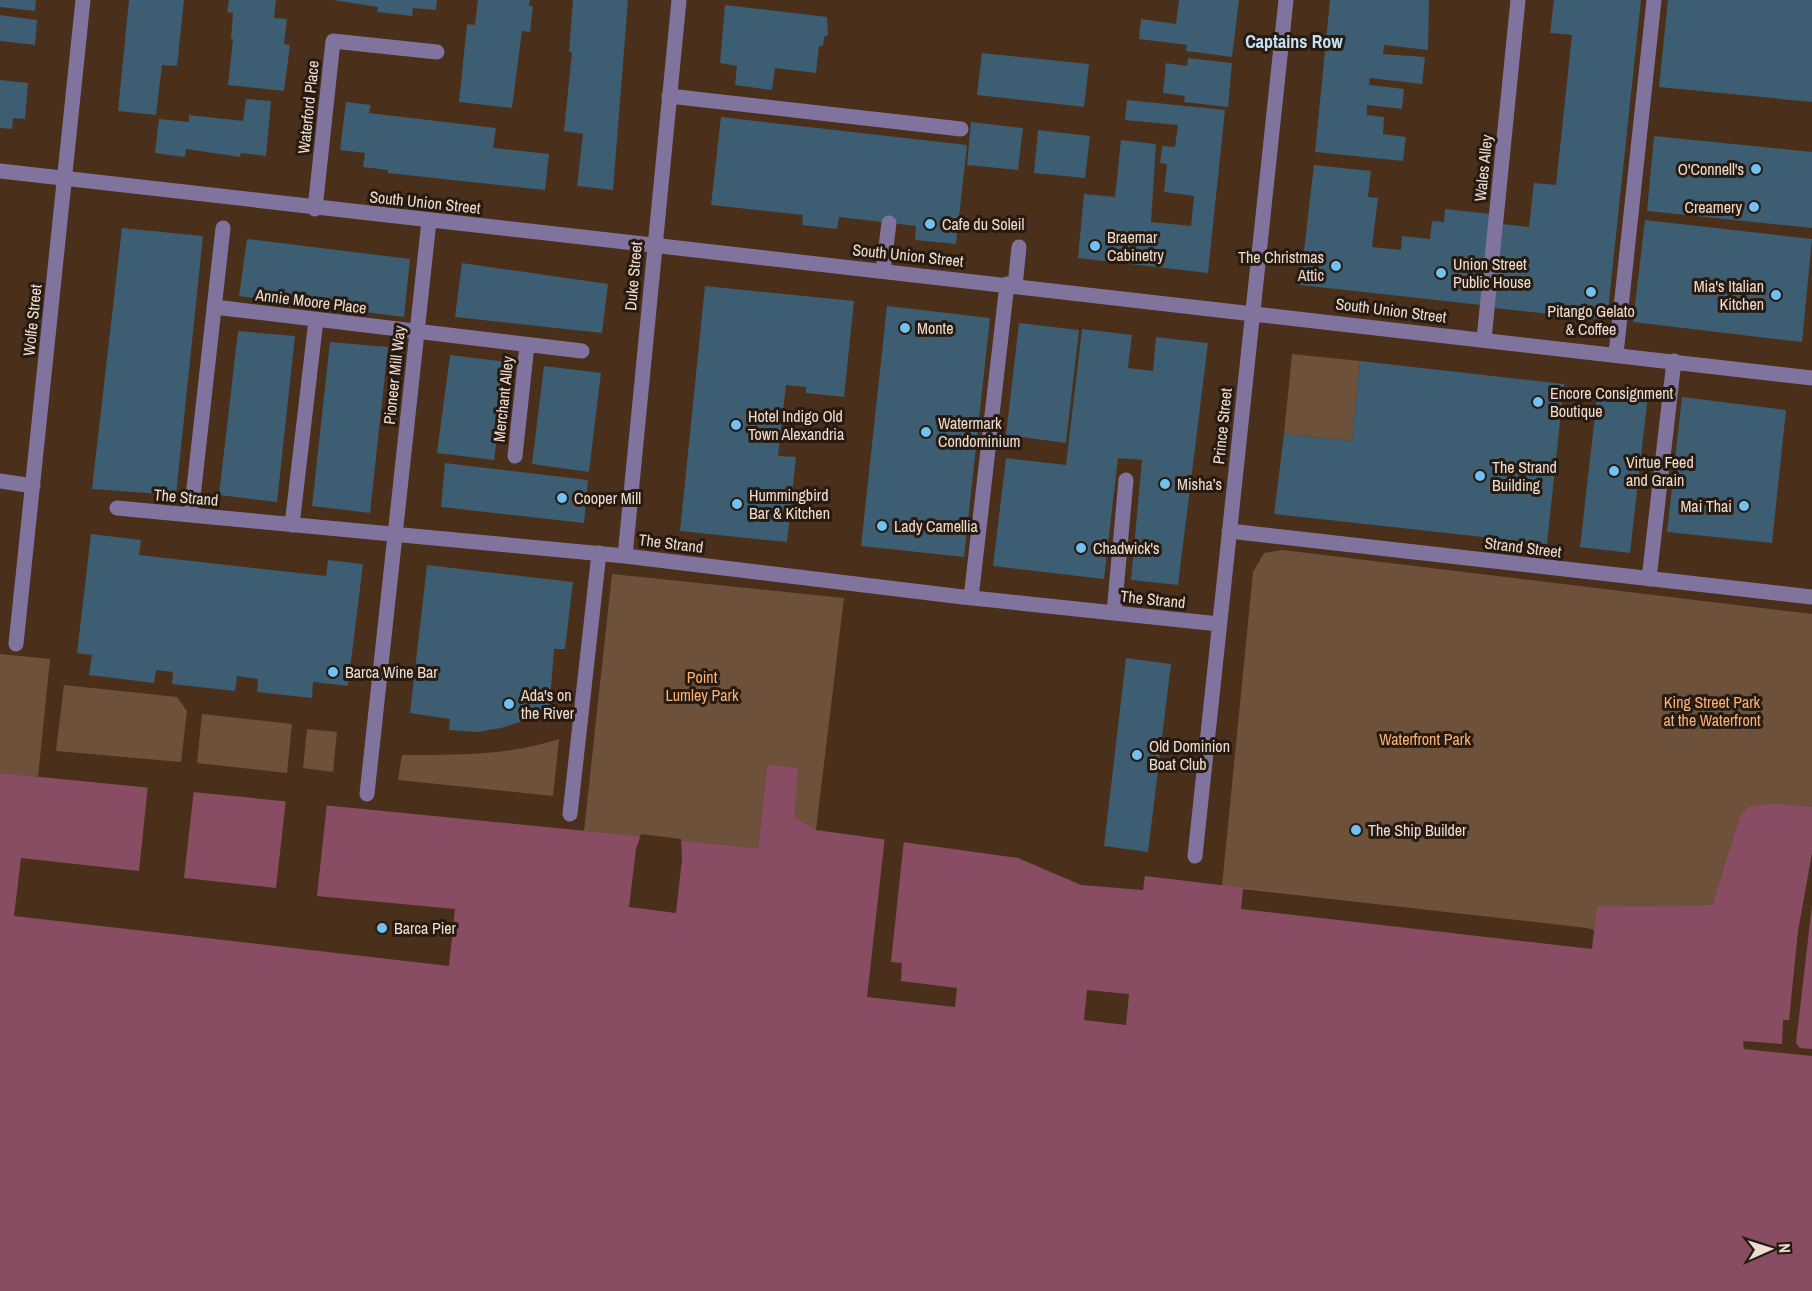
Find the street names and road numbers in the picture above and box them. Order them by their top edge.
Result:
street label: Waterford Place [292,59,324,155]
street label: Wales Alley [1469,133,1498,203]
street label: South Union Street [368,185,482,219]
street label: South Union Street [851,238,965,272]
street label: Duke Street [619,240,647,311]
street label: Wolfe Street [17,283,47,357]
street label: Annie Moore Place [253,283,368,319]
street label: South Union Street [1334,292,1448,328]
street label: Pioneer Mill Way [378,324,410,426]
street label: Merchant Alley [488,355,518,443]
street label: Prince Street [1207,386,1237,465]
street label: The Strand [153,483,219,511]
street label: The Strand [637,528,705,558]
street label: Strand Street [1483,531,1563,563]
street label: The Strand [1120,585,1186,613]

